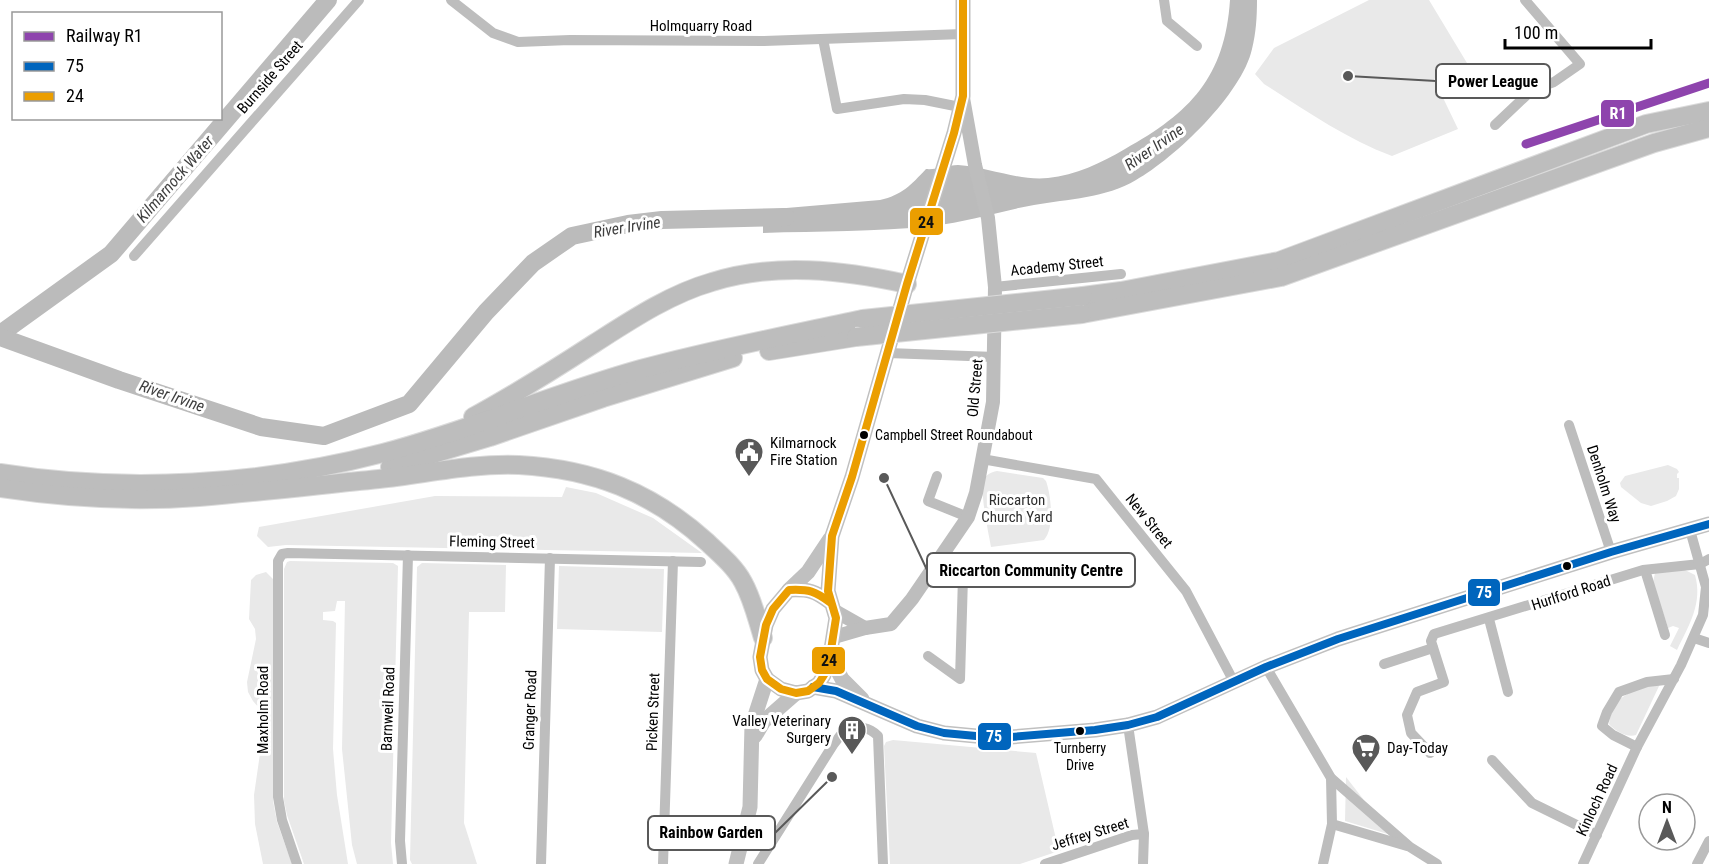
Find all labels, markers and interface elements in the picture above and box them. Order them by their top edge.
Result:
legend [12,12,222,120]
scale bar [1505,12,1650,50]
street label: Holmquarry Road [650,17,752,35]
text: 100 m [1514,22,1558,43]
text: Railway R1 [66,25,143,46]
street label: Burnside Street [233,37,307,117]
text: 75 [66,55,84,76]
callout: Power League [1436,64,1550,98]
text: Power League [1448,72,1538,91]
text: 24 [66,85,84,106]
line badge: R1 [1600,99,1635,128]
text: R1 [1610,104,1626,123]
water label: River Irvine [1121,120,1187,174]
water label: Kilmarnock Water [132,131,218,226]
line badge: 24 [909,207,944,236]
water label: River Irvine [592,212,662,242]
text: 24 [918,213,934,232]
street label: Academy Street [1010,252,1104,280]
street label: Old Street [963,358,987,418]
water label: River Irvine [137,376,207,416]
place label: Campbell Street Roundabout [875,427,1033,443]
marker: Campbell Street Roundabout [858,429,870,441]
place label: Kilmarnock Fire Station [770,434,838,469]
public building icon: Kilmarnock Fire Station [733,436,765,478]
street label: Denholm Way [1583,443,1625,525]
street label: New Street [1122,490,1176,552]
park label: Riccarton Church Yard [981,491,1053,526]
street label: Fleming Street [449,532,535,552]
callout: Riccarton Community Centre [927,553,1135,587]
unlabelled marker [1561,560,1573,572]
text: Riccarton Community Centre [939,561,1123,580]
street label: Hurlford Road [1529,572,1613,614]
line badge: 75 [1467,578,1501,607]
text: 75 [1476,583,1492,602]
line badge: 24 [811,646,846,675]
text: 24 [821,651,837,670]
street label: Maxholm Road [254,666,272,754]
street label: Barnweil Road [378,666,398,752]
street label: Granger Road [520,670,540,750]
street label: Picken Street [643,673,663,751]
place label: Valley Veterinary Surgery [732,712,831,747]
building icon: Valley Veterinary Surgery [836,714,868,756]
line badge: 75 [977,722,1012,751]
marker: Turnberry Drive [1074,725,1086,737]
text: 75 [986,727,1002,746]
supermarket icon: Day-Today [1350,732,1382,774]
place label: Day-Today [1387,739,1448,757]
place label: Turnberry Drive [1054,740,1106,773]
street label: Kinloch Road [1572,761,1622,839]
north arrow [1637,792,1697,852]
text: N [1662,798,1672,817]
street label: Jeffrey Street [1049,814,1131,854]
callout: Rainbow Garden [648,816,775,850]
text: Rainbow Garden [659,823,763,842]

